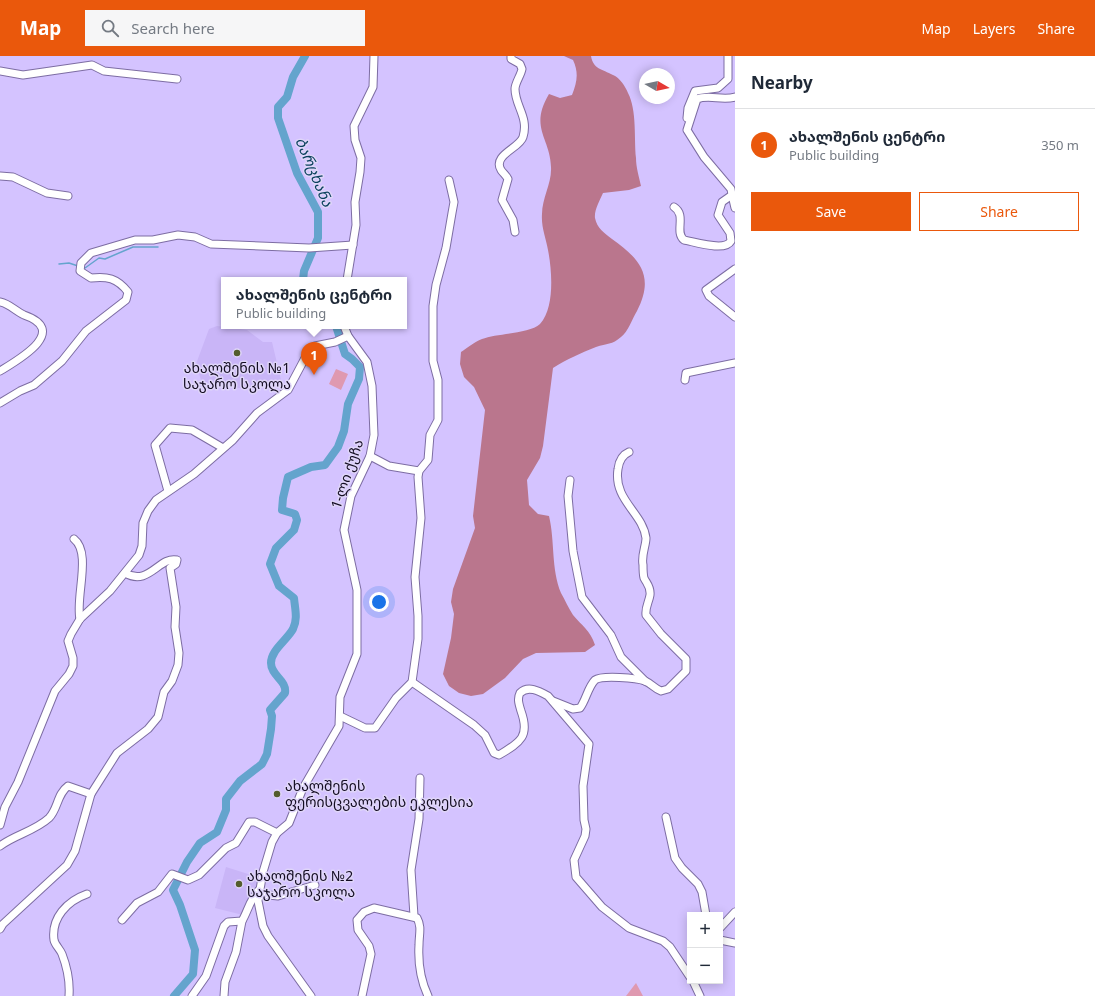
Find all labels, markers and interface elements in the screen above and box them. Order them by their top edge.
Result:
search box [85,10,365,46]
text: Map [20,15,61,41]
icon: search [99,17,121,39]
text: Search here [131,18,215,38]
text: Map [922,19,951,38]
text: Layers [973,19,1015,38]
text: Share [1037,19,1075,38]
north arrow [639,68,675,104]
text: Nearby [751,71,813,94]
text: ახალშენის ცენტრი [789,126,945,146]
water label: ბარცხანა [291,134,339,210]
text: 1 [760,136,768,154]
text: 350 m [1041,136,1079,154]
text: Public building [789,146,879,164]
button: Save [751,192,911,231]
button: Share [919,192,1079,231]
popup [221,277,407,329]
text: ახალშენის ცენტრი [236,284,392,304]
text: Public building [236,304,326,322]
pin: 1 [301,342,327,375]
marker: ახალშენის №1 საჯარო სკოლა [232,348,242,358]
place label: ახალშენის №1 საჯარო სკოლა [183,358,291,393]
street label: 1-ლი ქუჩა [326,437,367,511]
your location [369,592,389,612]
place label: ახალშენის ფერისცვალების ეკლესია [285,776,473,811]
marker: ახალშენის ფერისცვალების ეკლესია [272,789,282,799]
place label: ახალშენის №2 საჯარო სკოლა [247,866,355,901]
marker: ახალშენის №2 საჯარო სკოლა [234,879,244,889]
map controls [687,912,723,984]
button: + [687,912,723,948]
button: − [687,948,723,984]

